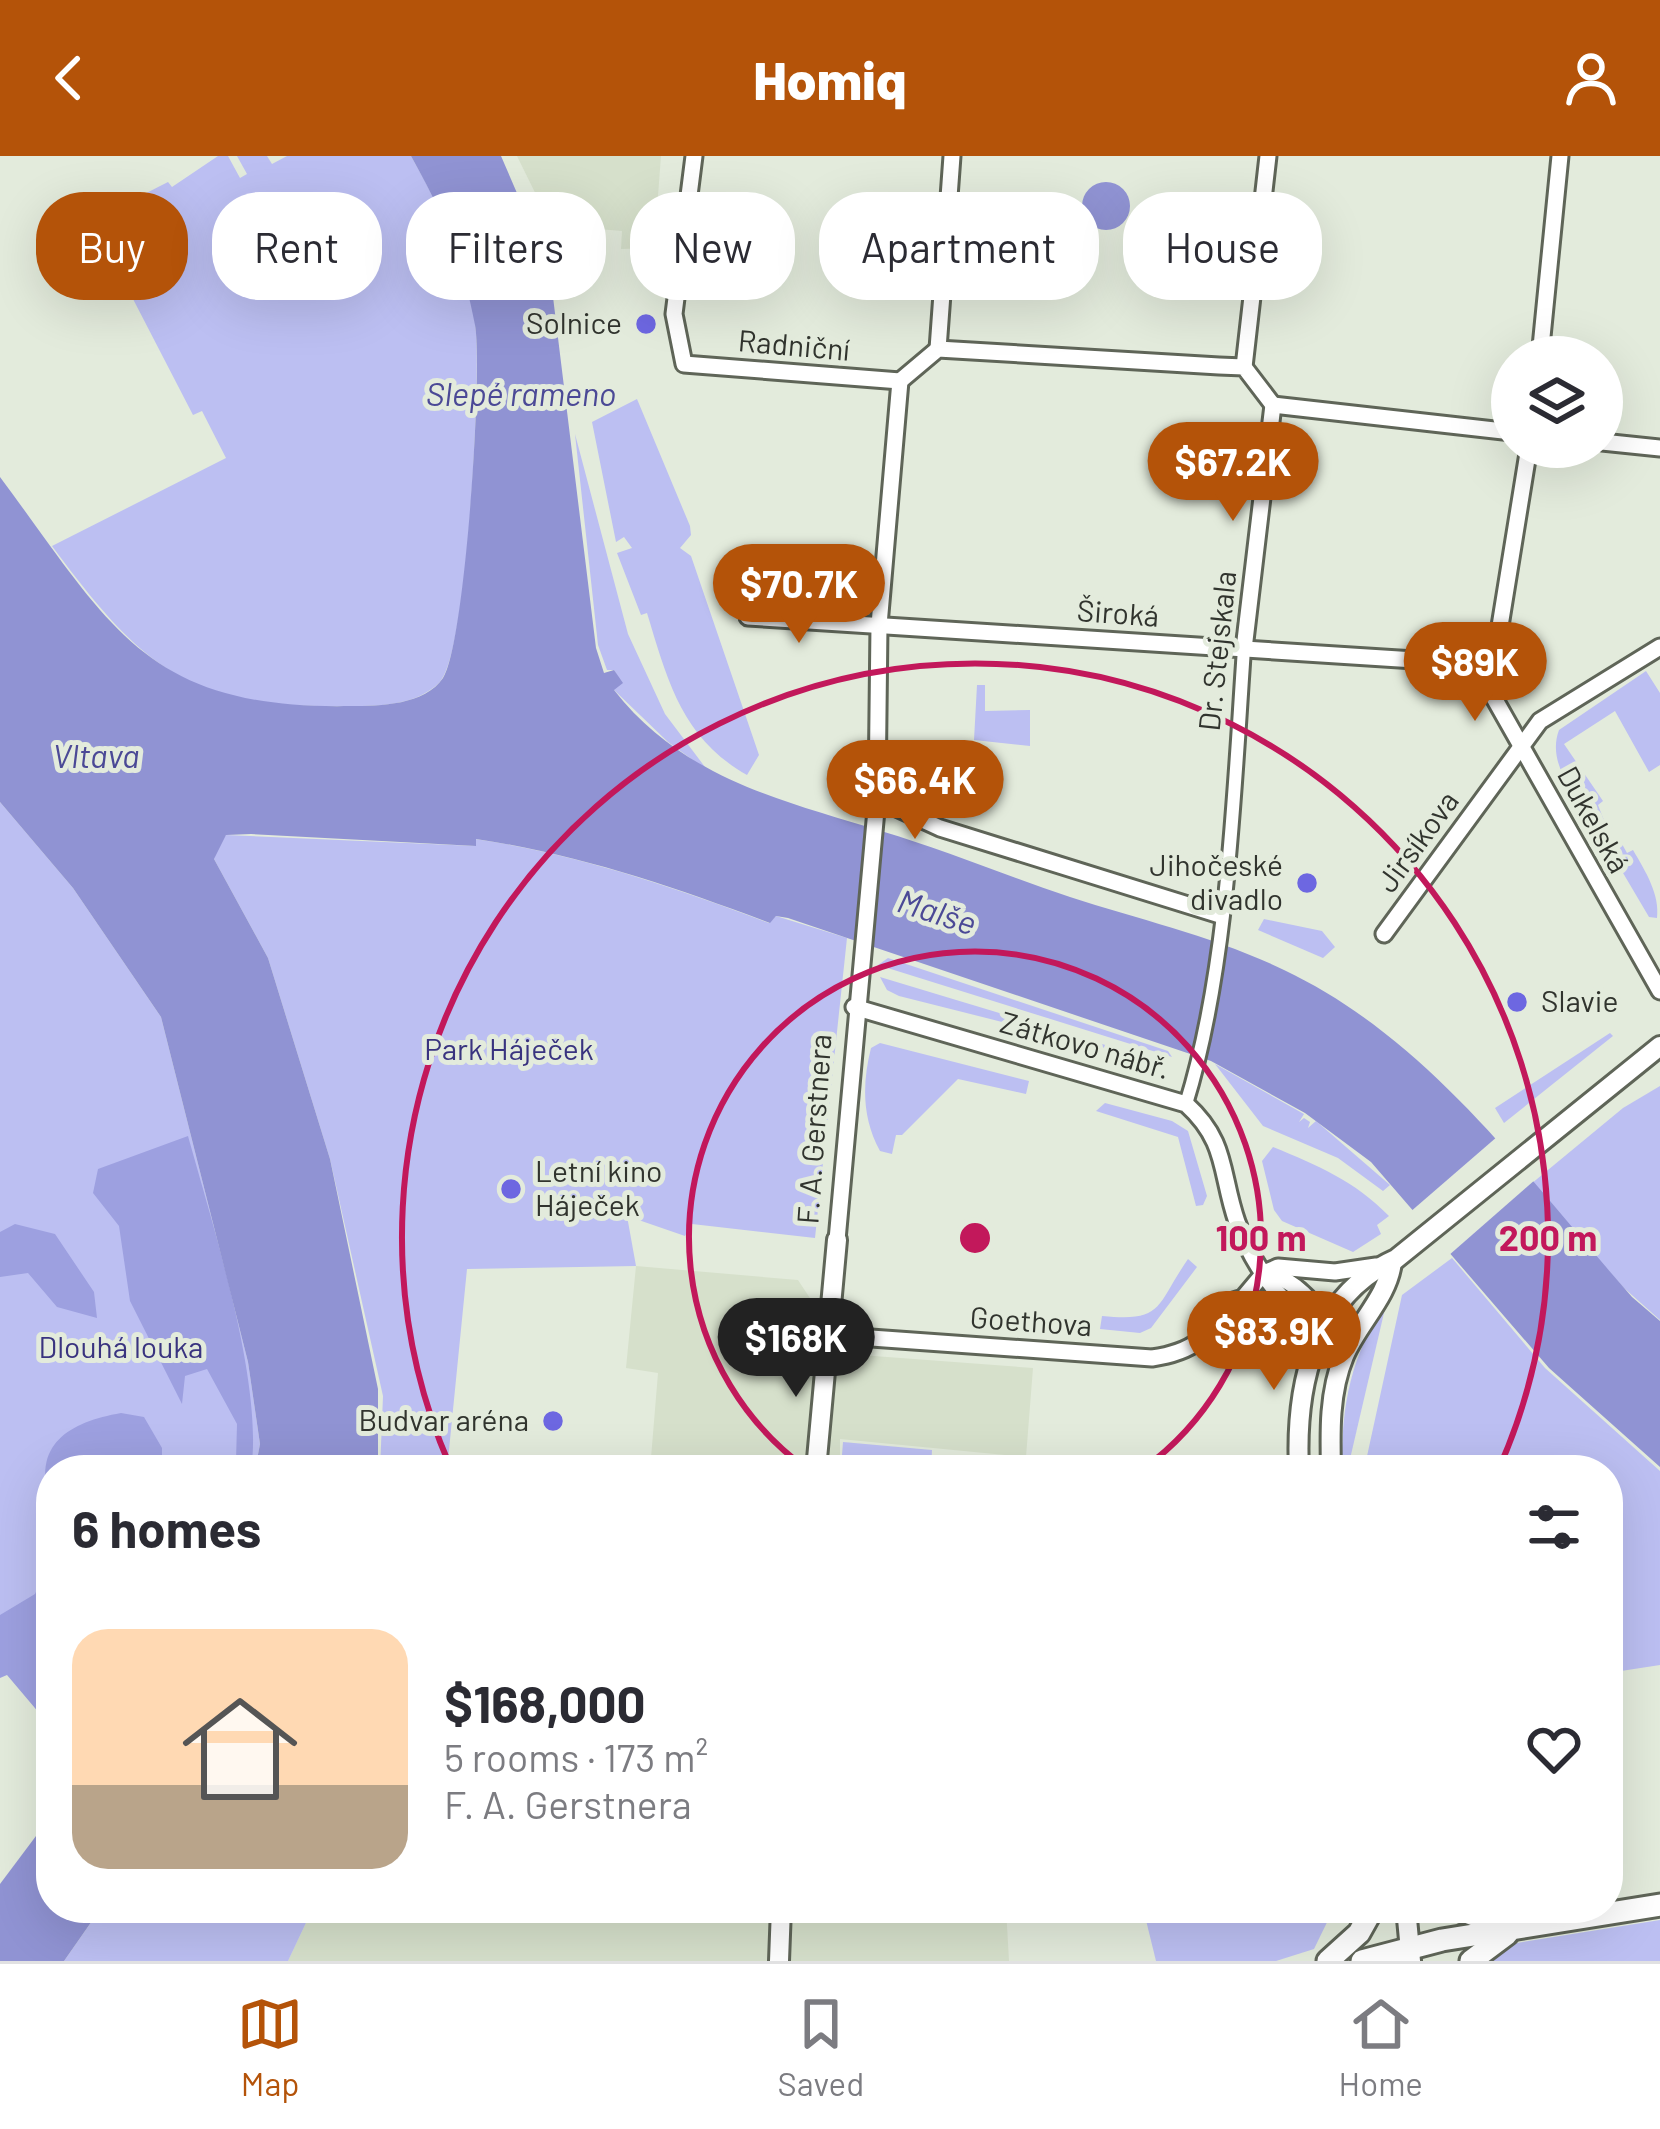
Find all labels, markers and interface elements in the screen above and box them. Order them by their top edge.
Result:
icon: back [36,45,102,111]
icon: person [1558,45,1624,111]
text: Homiq [753,46,907,111]
chip: Buy [36,192,188,300]
chip: Rent [212,192,382,300]
chip: Filters [406,192,606,300]
chip: New [630,192,795,300]
chip: Apartment [819,192,1099,300]
chip: House [1123,192,1322,300]
place label: Solnice [526,304,622,340]
marker: Solnice [633,311,659,337]
street label: Radniční [737,321,852,367]
map controls [1491,336,1623,468]
button: layers [1491,336,1623,468]
water label: Slepé rameno [426,373,616,413]
pin: $67.2K [1135,422,1331,524]
text: $67.2K [1175,437,1291,484]
pin: $70.7K [701,544,897,646]
text: $70.7K [740,559,858,606]
street label: Dr. Stejskala [1190,569,1242,733]
street label: Široká [1076,591,1160,633]
pin: $89K [1404,622,1546,724]
text: $89K [1431,637,1519,684]
water label: Vltava [52,735,140,775]
pin: $66.4K [817,740,1013,842]
text: $66.4K [854,755,976,802]
street label: Dukelská [1551,760,1639,879]
street label: Jirsíkova [1368,783,1465,898]
place label: Jihočeské divadlo [1150,846,1283,916]
marker: Jihočeské divadlo [1294,870,1320,896]
water label: Malše [893,880,982,942]
place label: Slavie [1541,982,1618,1018]
marker: Slavie [1504,989,1530,1015]
street label: Zátkovo nábř. [996,1003,1175,1086]
park label: Park Háječek [424,1030,594,1066]
street label: F. A. Gerstnera [788,1033,838,1225]
place label: Letní kino Háječek [535,1152,662,1222]
marker: Letní kino Háječek [498,1176,524,1202]
text: 100 m [1215,1215,1307,1258]
text: 200 m [1499,1215,1597,1258]
centre of rings [954,1217,996,1259]
pin: $83.9K [1176,1291,1372,1393]
pin: $168K [712,1298,880,1400]
street label: Goethova [969,1298,1093,1342]
text: $83.9K [1214,1306,1334,1353]
text: $168K [745,1313,847,1360]
park label: Dlouhá louka [39,1328,203,1364]
place label: Budvar aréna [358,1401,529,1437]
marker: Budvar aréna [540,1408,566,1434]
icon: filters [1521,1494,1587,1560]
text: 6 homes [72,1497,261,1558]
text: $168,000 [444,1672,646,1733]
icon: home [168,1677,312,1821]
icon: heart [1521,1716,1587,1782]
text: 5 rooms · 173 m² [444,1733,708,1780]
text: F. A. Gerstnera [444,1780,692,1827]
tab: Map [237,1991,303,2103]
tab: Saved [778,1991,864,2103]
tab: Home [1339,1991,1423,2103]

